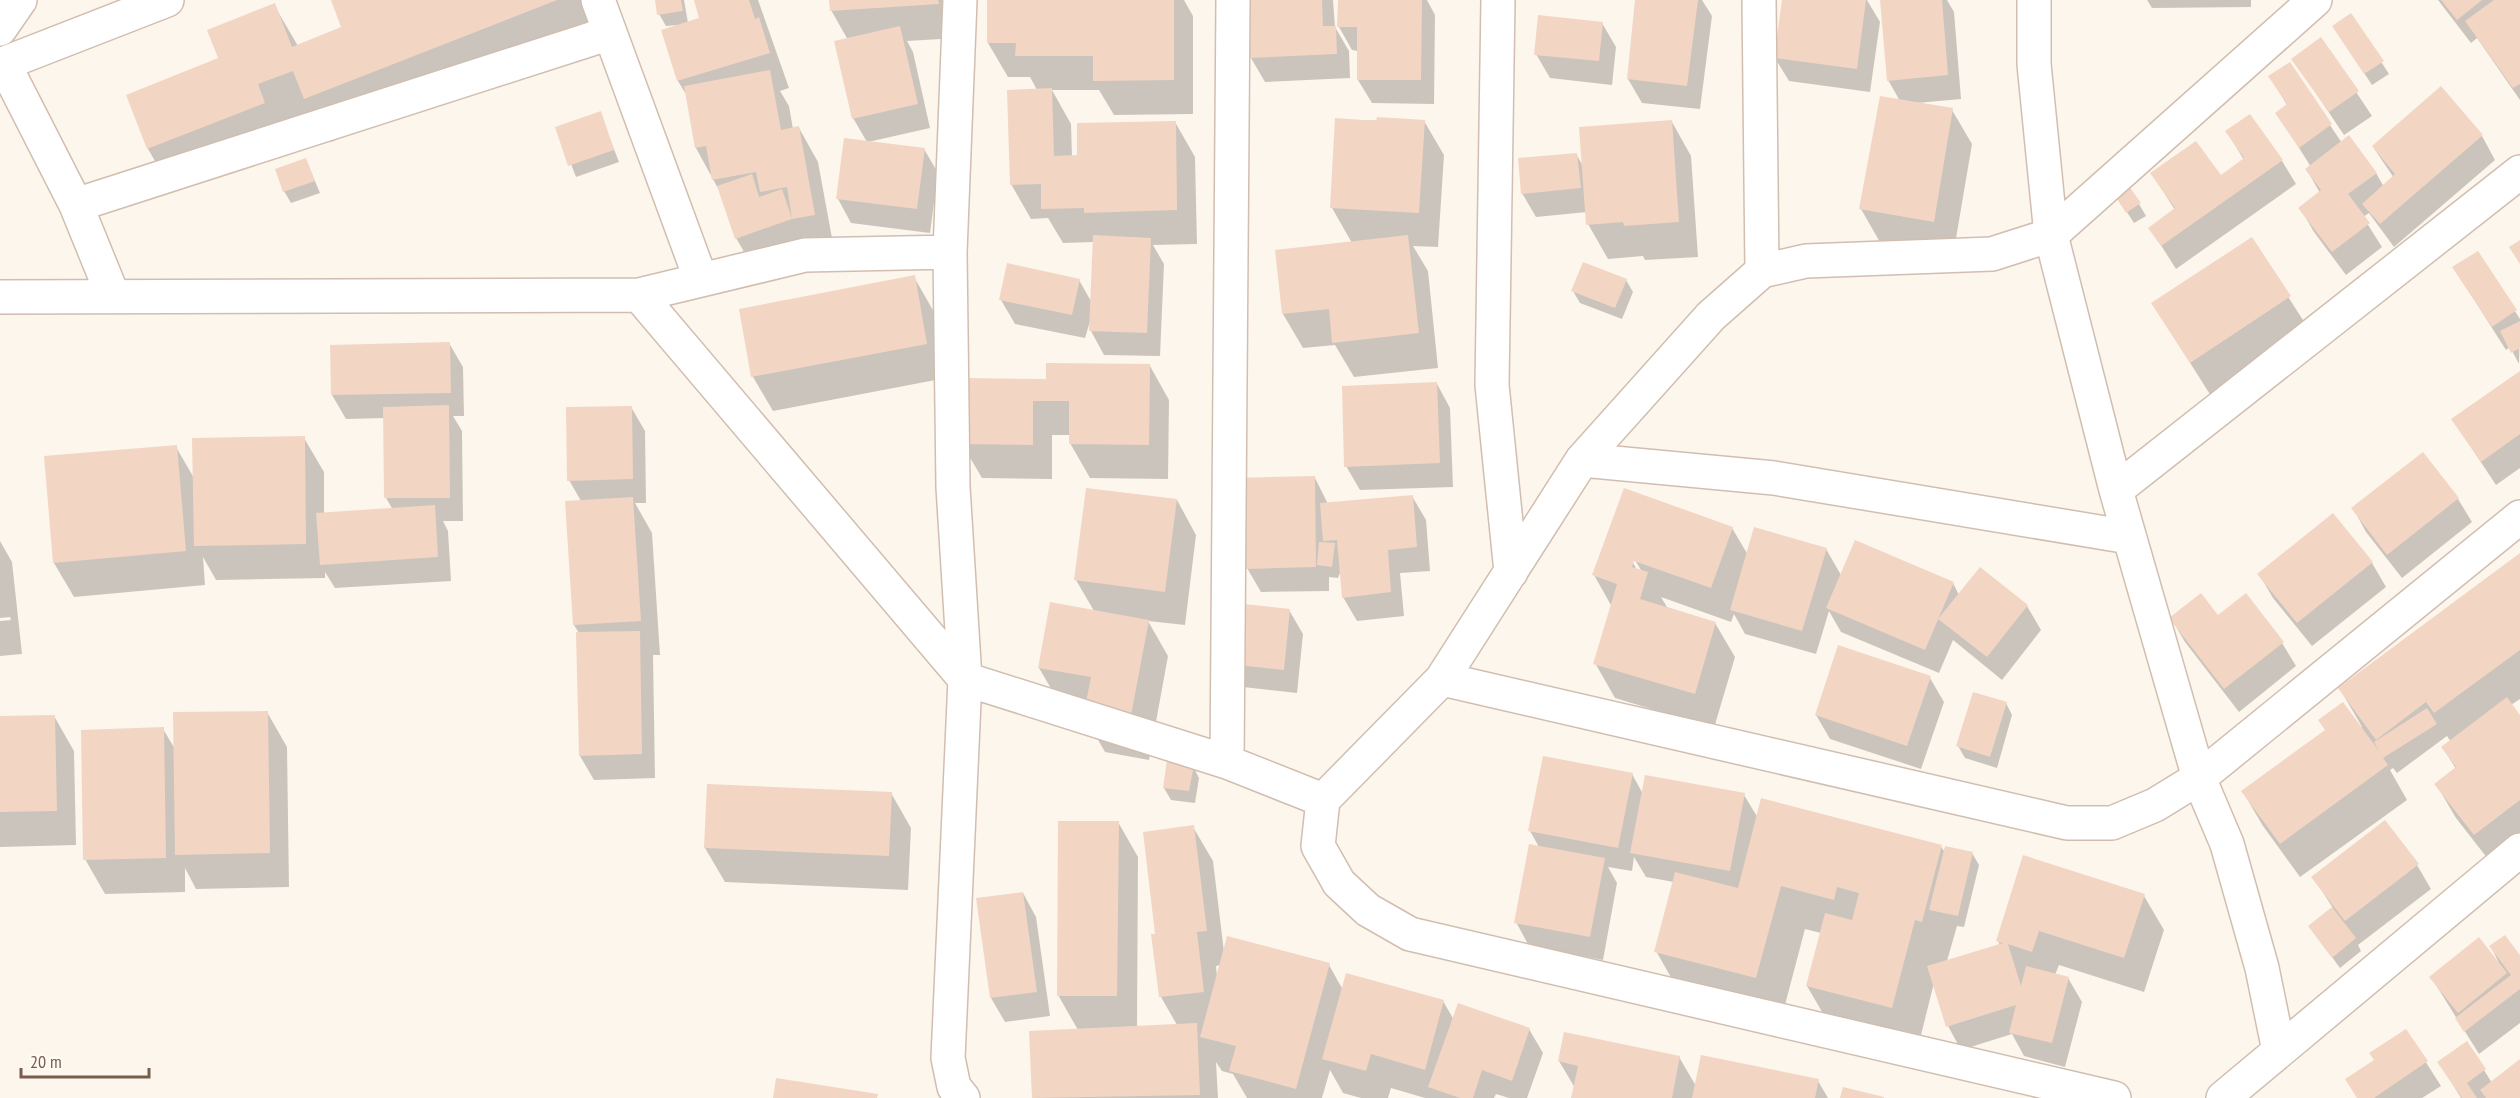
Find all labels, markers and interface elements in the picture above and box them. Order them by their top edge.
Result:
scale bar [21,1041,148,1079]
text: 20 m [30,1050,62,1073]

